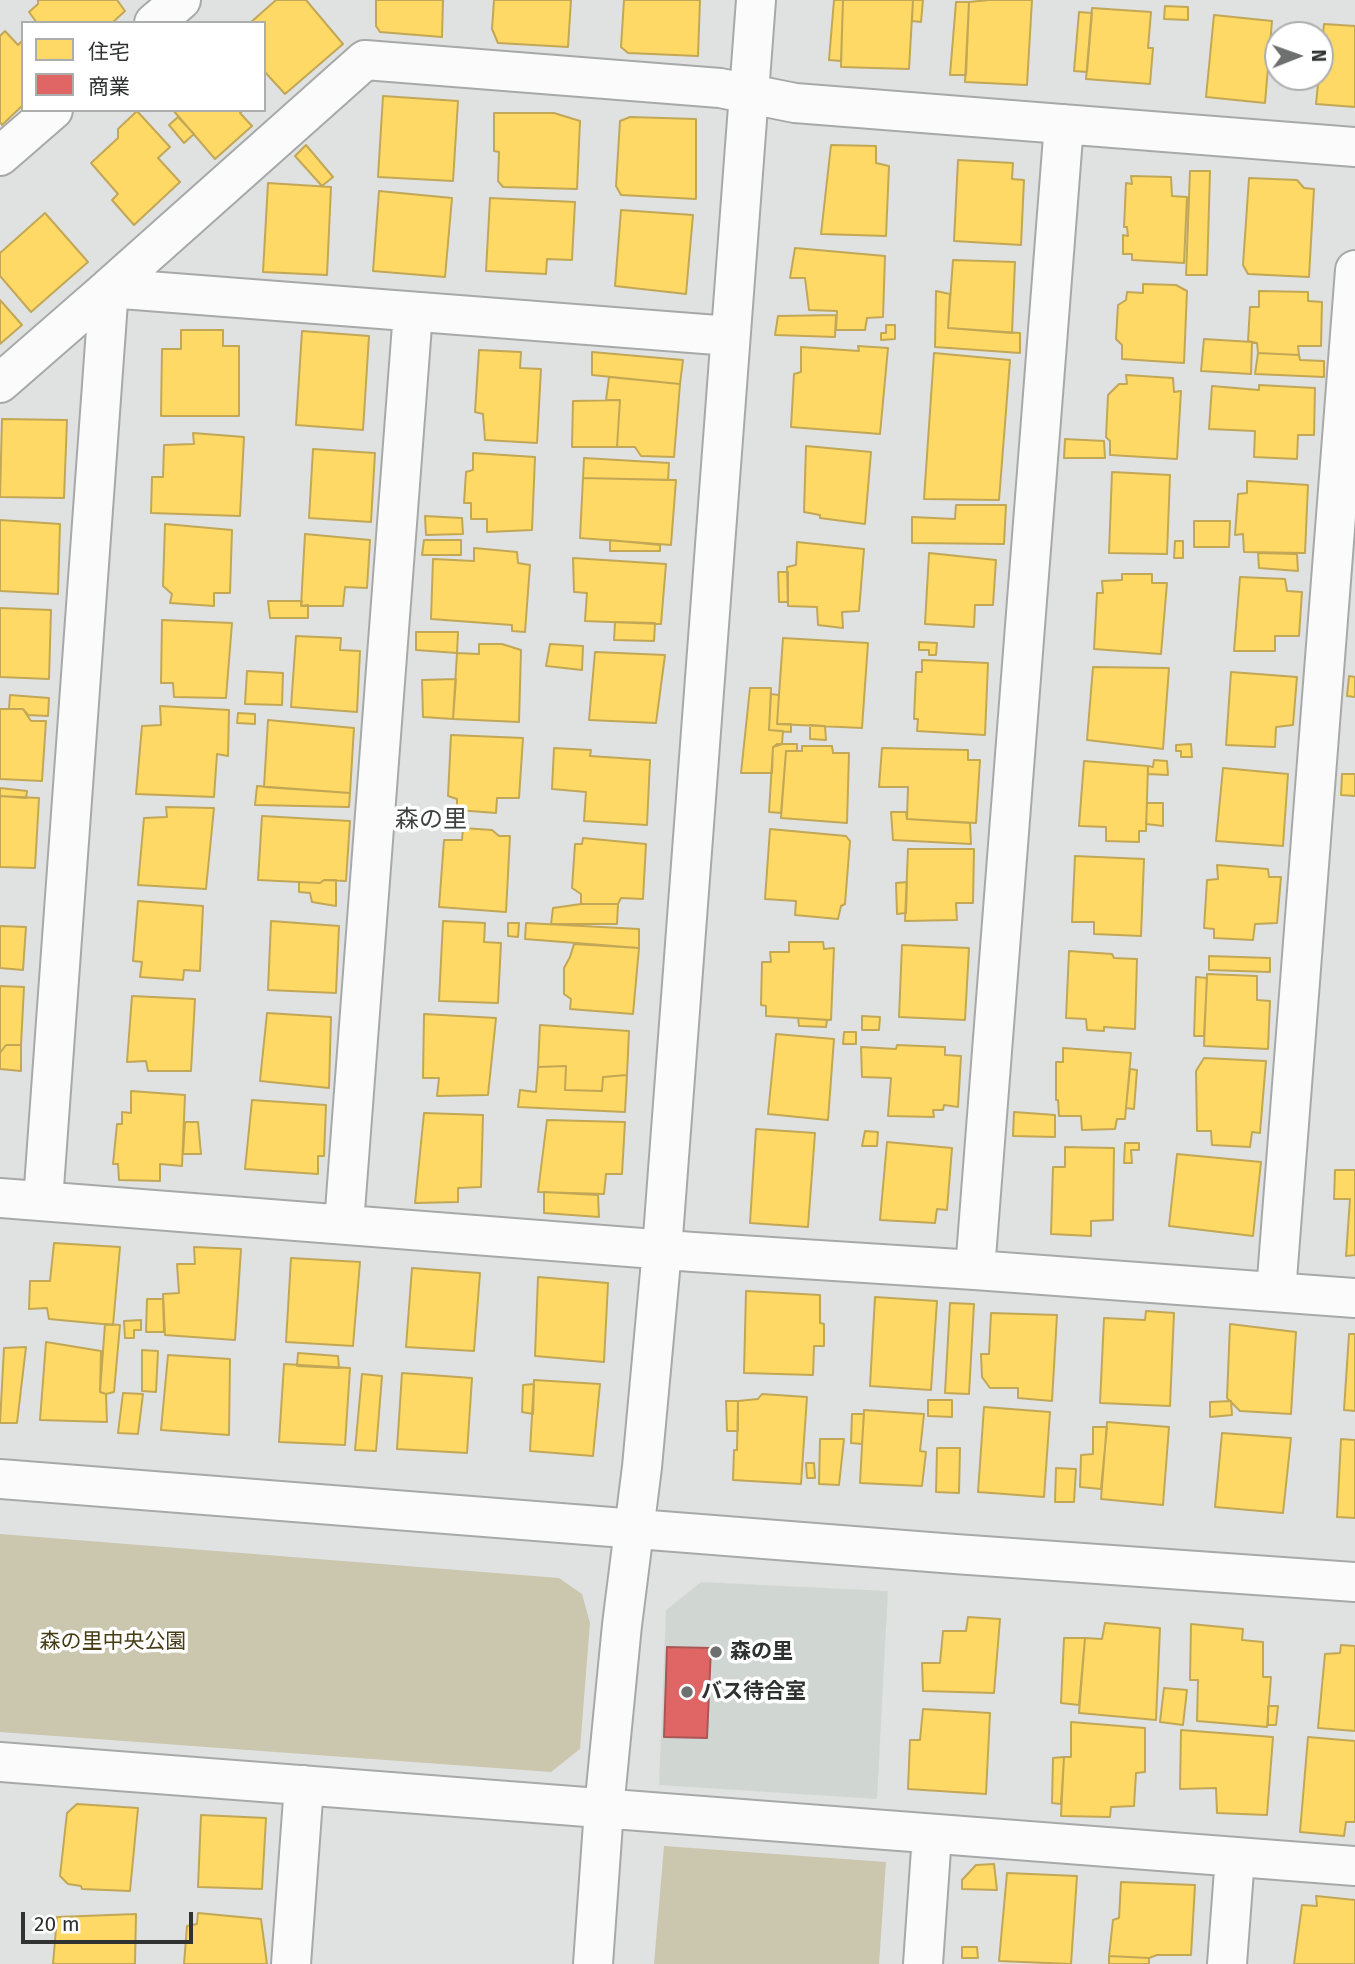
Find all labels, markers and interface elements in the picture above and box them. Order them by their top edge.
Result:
legend [21,21,266,112]
north arrow [1264,21,1334,91]
text: 住宅 [88,39,130,65]
text: N [1307,49,1330,62]
text: 商業 [88,74,130,100]
district label: 森の里 [395,806,467,834]
park label: 森の里中央公園 [40,1629,186,1655]
place label: 森の里 [730,1639,793,1665]
marker: 森の里 [708,1644,724,1660]
place label: バス待合室 [701,1679,806,1705]
marker: バス待合室 [679,1684,695,1700]
scale bar [24,1898,196,1942]
text: 20 m [34,1911,80,1937]

